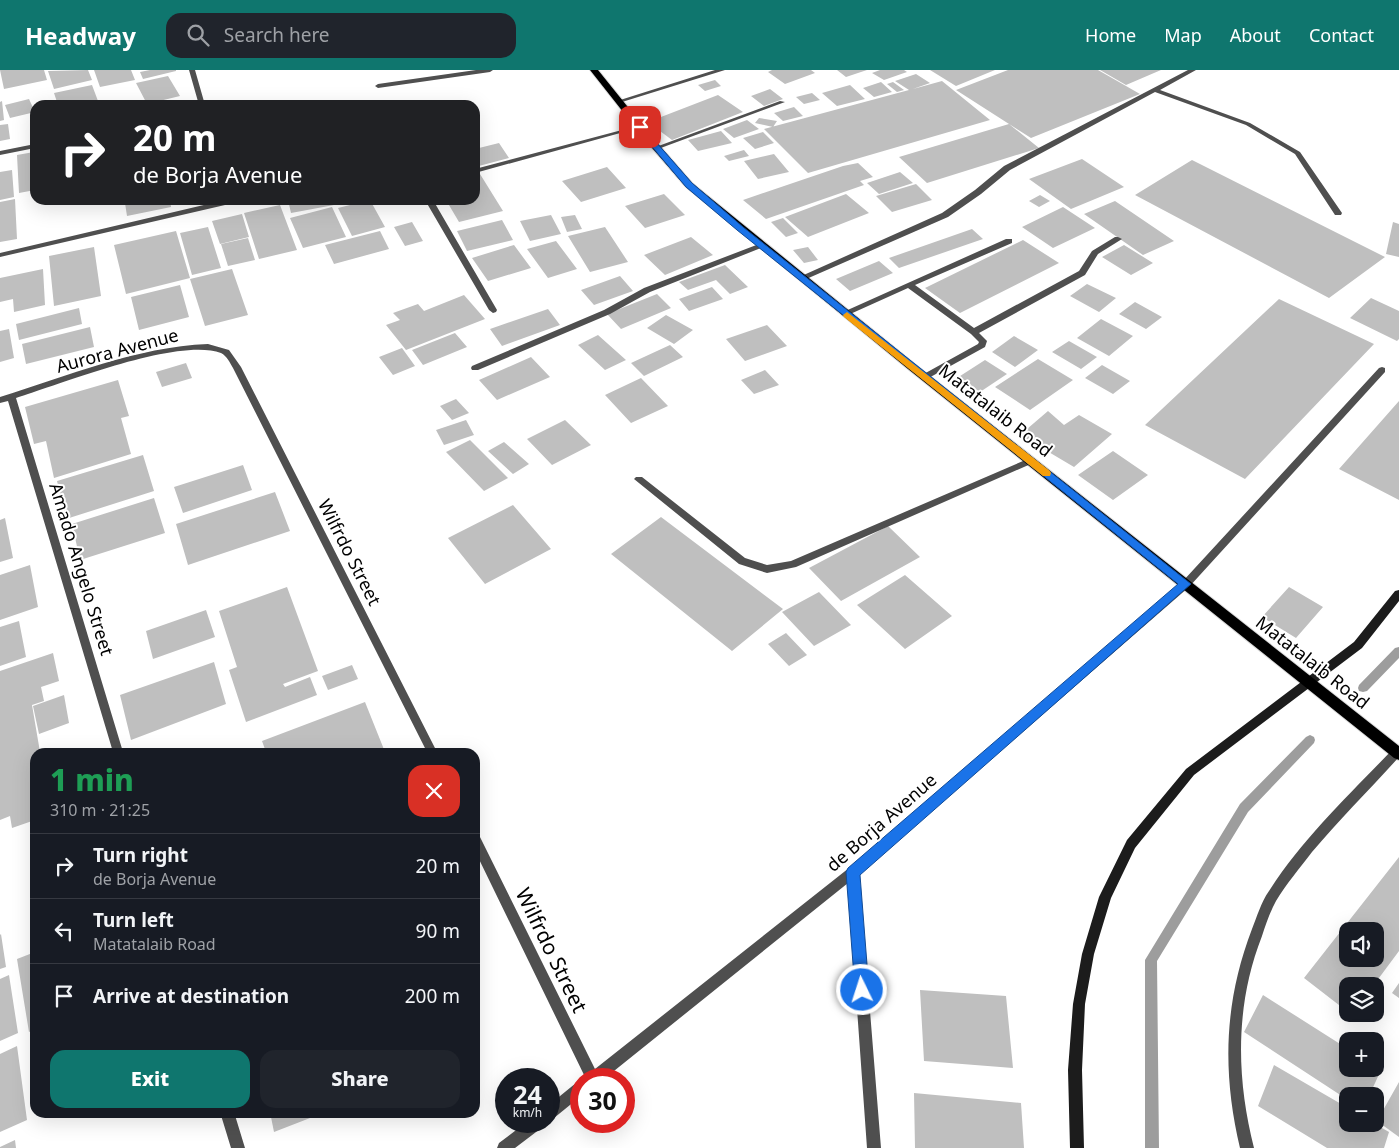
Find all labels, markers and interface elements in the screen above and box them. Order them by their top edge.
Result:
search box [166,13,516,58]
text: Headway [25,19,136,52]
icon: search [184,21,212,49]
text: Search here [224,22,330,48]
text: Home [1085,23,1136,47]
text: Map [1164,23,1202,47]
text: About [1230,23,1281,47]
text: Contact [1309,23,1374,47]
pin [619,106,661,148]
icon: arrive [626,113,654,141]
text: 20 m [133,114,216,161]
icon: right [50,120,115,185]
text: de Borja Avenue [133,159,302,189]
street label: Aurora Avenue [53,322,181,378]
street label: Matatalaib Road [934,358,1058,462]
street label: Amado Angelo Street [44,480,120,659]
street label: Wilfrdo Street [313,495,387,610]
street label: Matatalaib Road [1251,610,1375,714]
text: 1 min [50,759,134,800]
button: close [408,765,460,817]
street label: de Borja Avenue [821,767,941,877]
text: 310 m · 21:25 [50,799,150,821]
text: Turn right [93,842,188,868]
icon: right [50,852,78,880]
text: 20 m [416,853,460,879]
text: de Borja Avenue [93,868,216,890]
street label: Wilfrdo Street [510,883,594,1017]
text: Turn left [93,907,174,933]
icon: left [50,917,78,945]
text: 90 m [416,918,460,944]
map controls [1339,922,1384,1132]
button: sound [1339,922,1384,967]
text: Matatalaib Road [93,933,216,955]
position arrow [835,963,887,1015]
button: layers [1339,977,1384,1022]
icon: arrive [50,982,78,1010]
text: Arrive at destination [93,983,289,1009]
text: 200 m [405,983,460,1009]
button: + [1339,1032,1384,1077]
button: Exit [50,1050,250,1108]
button: Share [260,1050,460,1108]
speed limit sign: 30 [570,1068,635,1133]
text: 24 [513,1077,542,1111]
button: − [1339,1087,1384,1132]
text: km/h [513,1104,542,1121]

